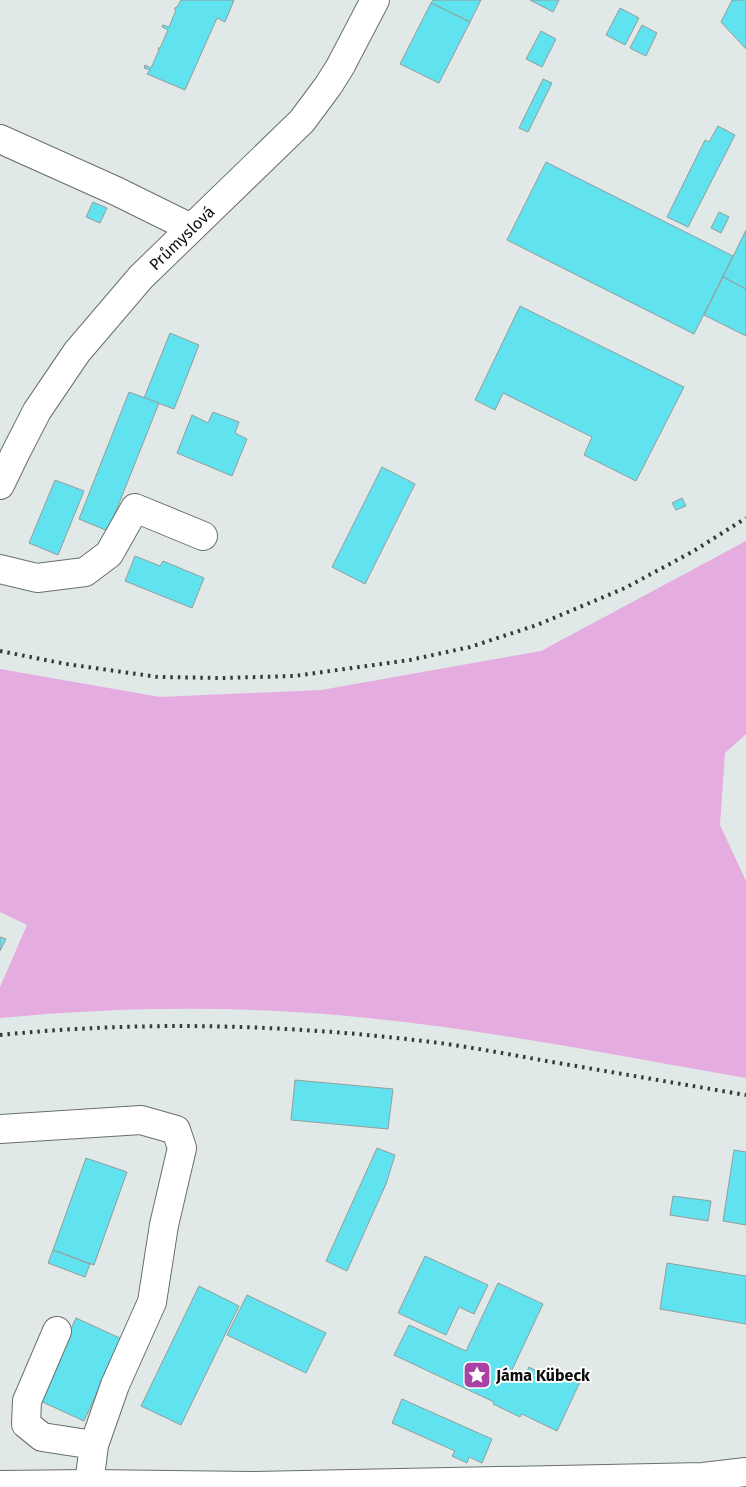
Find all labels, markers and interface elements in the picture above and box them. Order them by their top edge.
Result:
street label: Průmyslová [145,202,218,274]
place icon: Jáma Kübeck [462,1360,492,1390]
place label: Jáma Kübeck [495,1366,590,1385]

